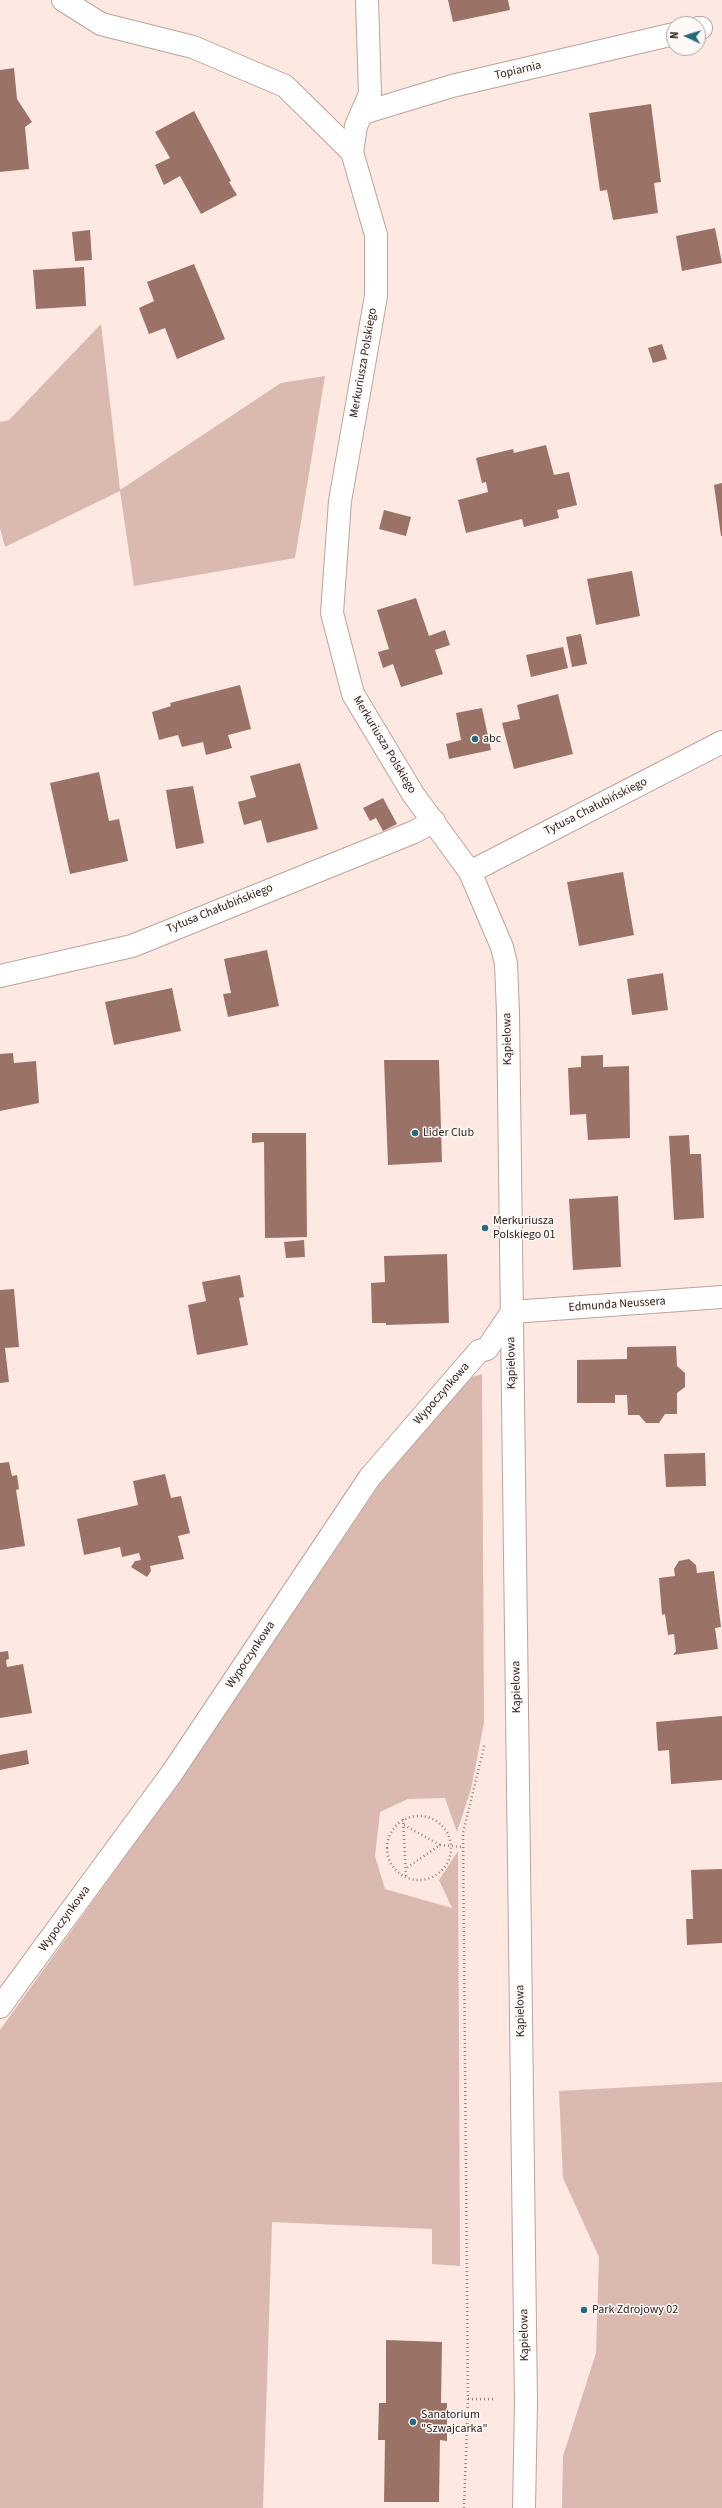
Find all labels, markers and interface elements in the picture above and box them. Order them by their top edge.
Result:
north arrow [666,16,706,56]
text: N [667,31,682,39]
street label: Topiarnia [493,59,543,83]
street label: Merkuriusza Polskiego [347,307,381,419]
street label: Merkuriusza Polskiego [349,694,419,796]
place label: abc [483,732,501,746]
marker: abc [470,734,480,744]
street label: Tytusa Chałubińskiego [542,775,650,839]
street label: Tytusa Chałubińskiego [165,881,275,937]
street label: Kąpielowa [500,1013,516,1065]
place label: Lider Club [423,1126,474,1140]
marker: Lider Club [410,1128,420,1138]
place label: Merkuriusza Polskiego 01 [493,1214,556,1242]
marker: Merkuriusza Polskiego 01 [480,1223,490,1233]
street label: Edmunda Neussera [568,1294,666,1316]
street label: Kąpielowa [504,1337,520,1389]
street label: Wypoczynkowa [411,1360,473,1428]
street label: Wypoczynkowa [223,1619,279,1691]
street label: Kąpielowa [509,1661,525,1713]
street label: Wypoczynkowa [36,1883,94,1955]
street label: Kąpielowa [513,1985,529,2037]
place label: Park Zdrojowy 02 [592,2303,678,2317]
marker: Park Zdrojowy 02 [579,2305,589,2315]
street label: Kąpielowa [517,2309,533,2361]
place label: Sanatorium "Szwajcarka" [421,2408,488,2436]
marker: Sanatorium "Szwajcarka" [408,2417,418,2427]

